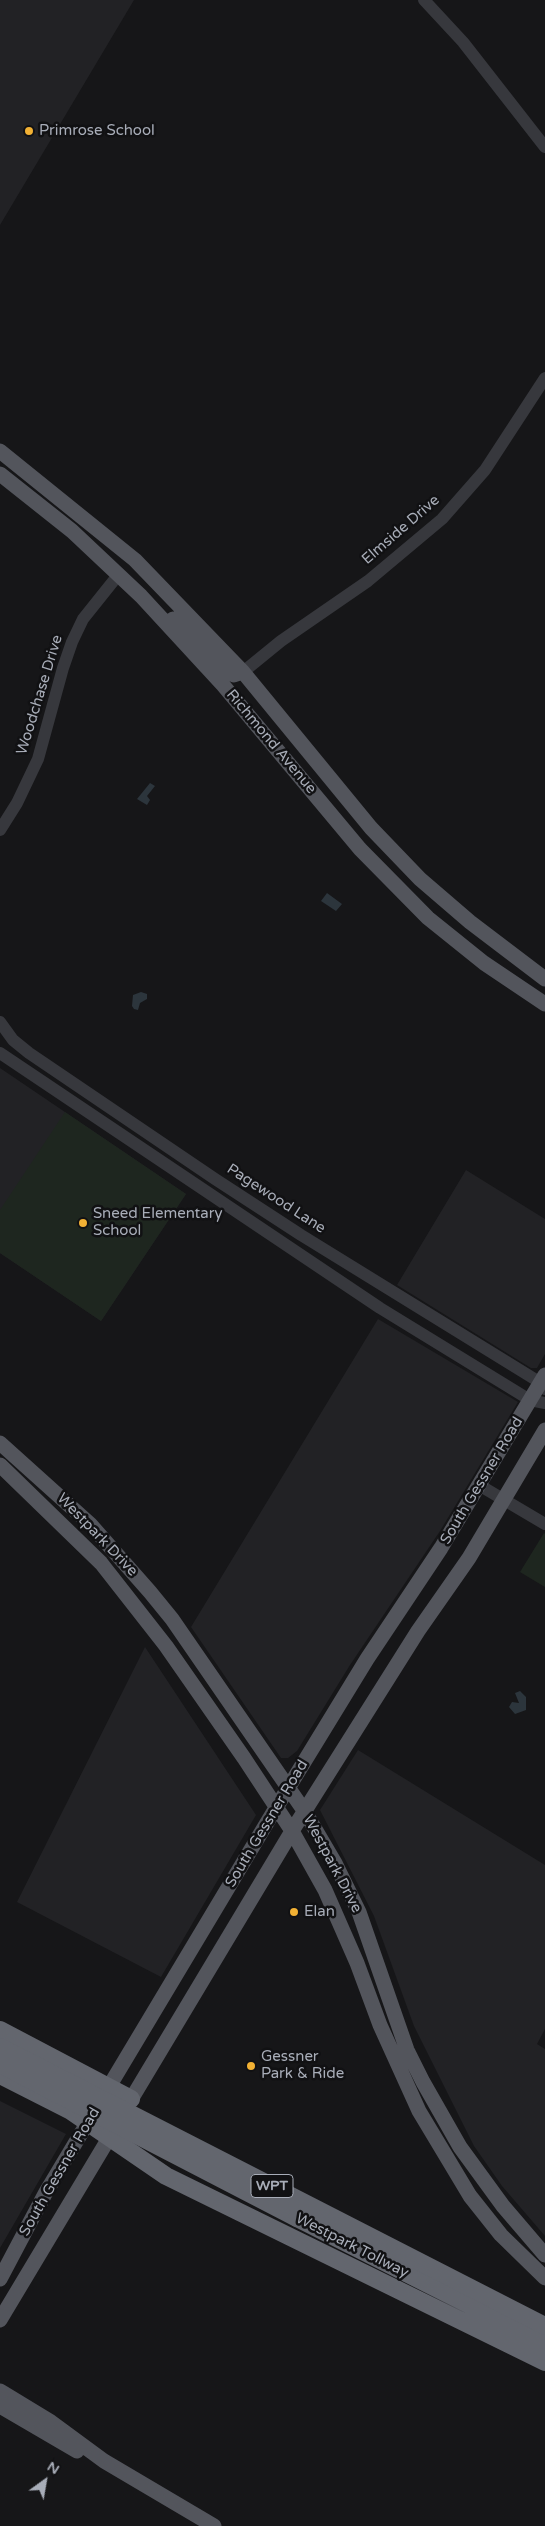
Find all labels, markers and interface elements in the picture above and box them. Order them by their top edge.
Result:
place label: Primrose School [39,122,155,140]
marker: Primrose School [23,125,35,137]
street label: Elmside Drive [359,491,443,569]
street label: Woodchase Drive [13,633,67,757]
street label: Richmond Avenue [222,686,320,798]
street label: Pagewood Lane [223,1160,329,1238]
place label: Sneed Elementary School [93,1205,223,1240]
marker: Sneed Elementary School [77,1217,89,1229]
street label: South Gessner Road [437,1414,527,1548]
street label: Westpark Drive [53,1490,141,1580]
street label: South Gessner Road [222,1757,312,1891]
street label: Westpark Drive [299,1812,365,1916]
place label: Elan [304,1903,335,1921]
marker: Elan [288,1906,300,1918]
place label: Gessner Park & Ride [261,2048,344,2083]
marker: Gessner Park & Ride [245,2060,257,2072]
street label: South Gessner Road [16,2105,104,2239]
road number: WPT [251,2174,293,2198]
street label: Westpark Tollway [292,2210,412,2282]
north arrow [20,2456,70,2506]
text: N [44,2458,62,2478]

